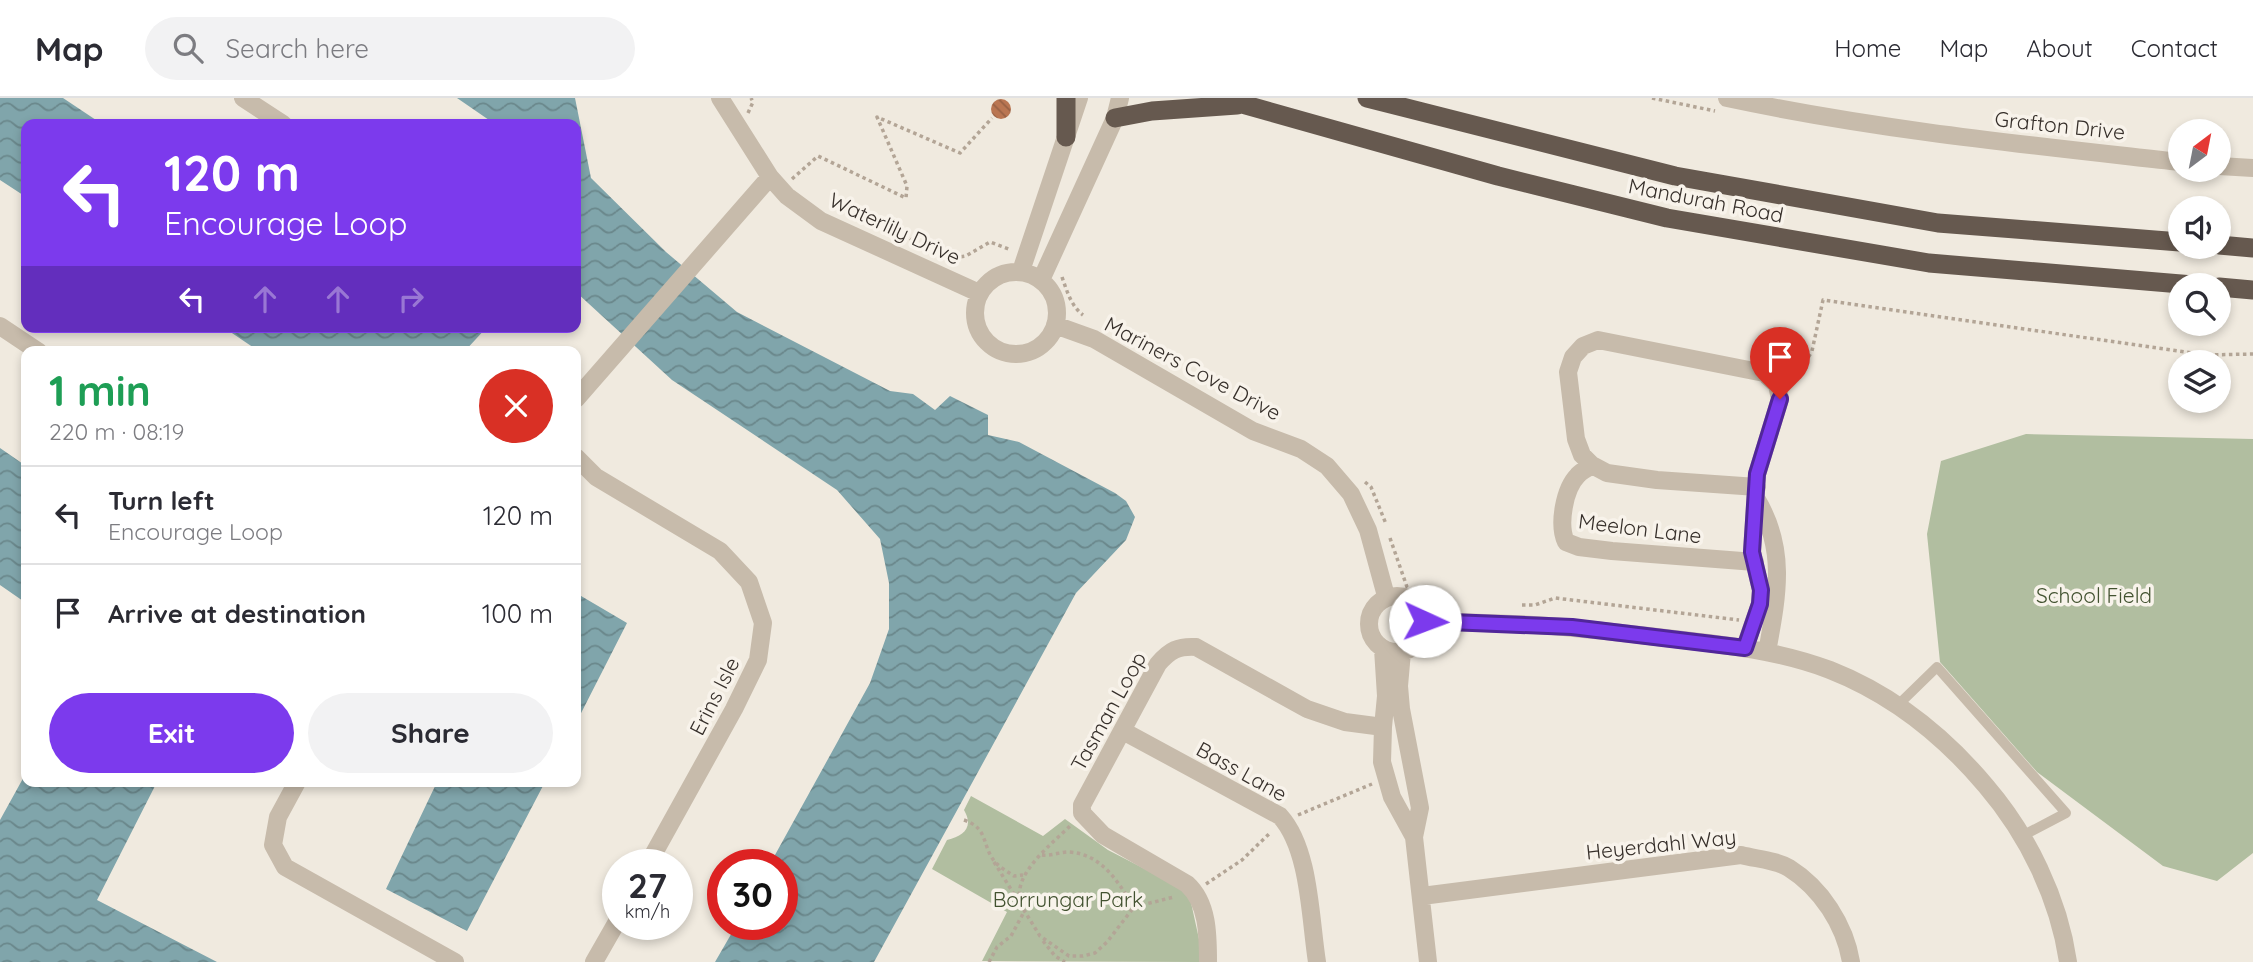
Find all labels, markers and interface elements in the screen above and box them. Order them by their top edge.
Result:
search box [145,17,635,80]
text: Map [35,28,103,69]
icon: search [169,29,207,67]
text: Search here [225,32,369,65]
text: Home [1834,33,1901,63]
text: Map [1939,33,1988,63]
text: About [2026,33,2093,63]
text: Contact [2131,33,2218,63]
street label: Grafton Drive [1994,105,2126,145]
north arrow [2168,119,2231,182]
map controls [2168,119,2231,413]
text: 120 m [164,142,300,203]
icon: left [49,147,140,238]
street label: Mandurah Road [1626,172,1786,228]
street label: Waterlily Drive [825,186,965,270]
button: sound [2168,196,2231,259]
text: Encourage Loop [164,203,407,243]
button: search [2168,273,2231,336]
icon: left [173,280,211,318]
icon: ahead [246,280,284,318]
icon: ahead [319,280,357,318]
icon: right [392,280,430,318]
street label: Mariners Cove Drive [1100,311,1286,425]
pin [1750,327,1810,399]
icon: arrive [1761,338,1799,376]
button: layers [2168,350,2231,413]
text: 1 min [49,364,151,417]
button: close [479,369,553,443]
text: 220 m · 08:19 [49,417,184,446]
text: Turn left [108,484,215,517]
icon: left [49,496,87,534]
text: 120 m [483,499,553,532]
street label: Meelon Lane [1577,508,1703,548]
text: Encourage Loop [108,517,283,546]
park label: School Field [2036,582,2152,608]
position arrow [1388,584,1462,658]
icon: arrive [49,594,87,632]
text: Arrive at destination [108,597,366,630]
text: 100 m [482,597,553,630]
street label: Tasman Loop [1065,647,1151,775]
street label: Erins Isle [683,653,745,739]
button: Exit [49,693,294,773]
button: Share [308,693,553,773]
street label: Bass Lane [1192,735,1292,807]
street label: Heyerdahl Way [1585,823,1737,865]
speed limit sign: 30 [707,849,798,940]
text: 27 [628,863,667,907]
park label: Borrungar Park [993,886,1143,912]
text: km/h [625,900,670,923]

